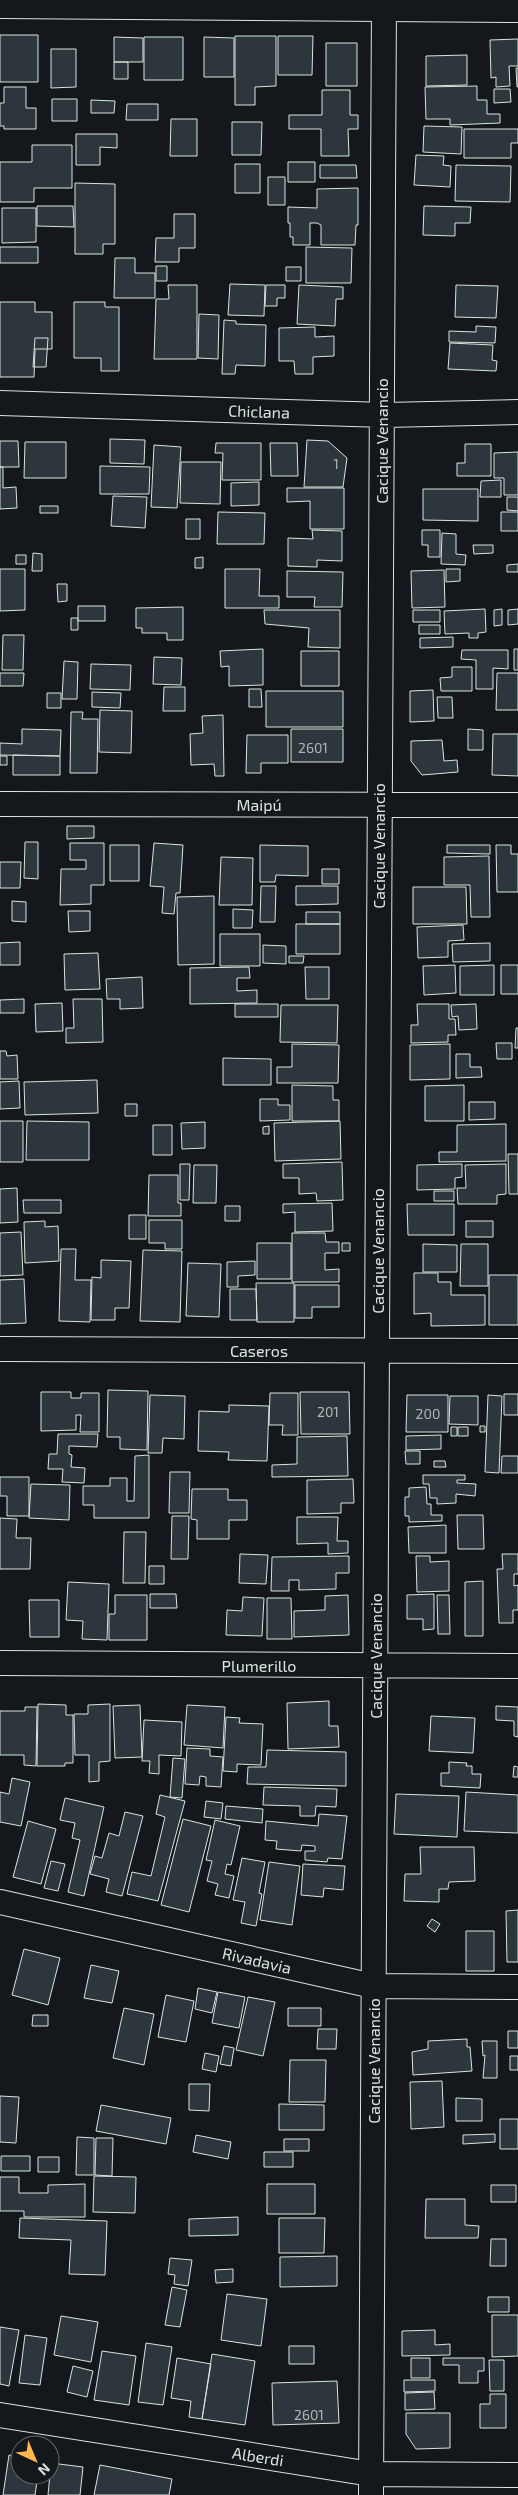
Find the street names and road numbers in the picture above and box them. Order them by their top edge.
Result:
street label: Cacique Venancio [372,378,391,504]
street label: Chiclana [228,400,290,422]
street label: Cacique Venancio [369,783,388,909]
street label: Maipú [236,795,282,814]
street label: Cacique Venancio [368,1188,387,1314]
street label: Caseros [230,1341,288,1360]
street label: Cacique Venancio [366,1593,385,1719]
street label: Plumerillo [222,1656,296,1675]
street label: Rivadavia [221,1943,293,1977]
street label: Cacique Venancio [364,1998,383,2124]
street label: Alberdi [231,2443,285,2469]

